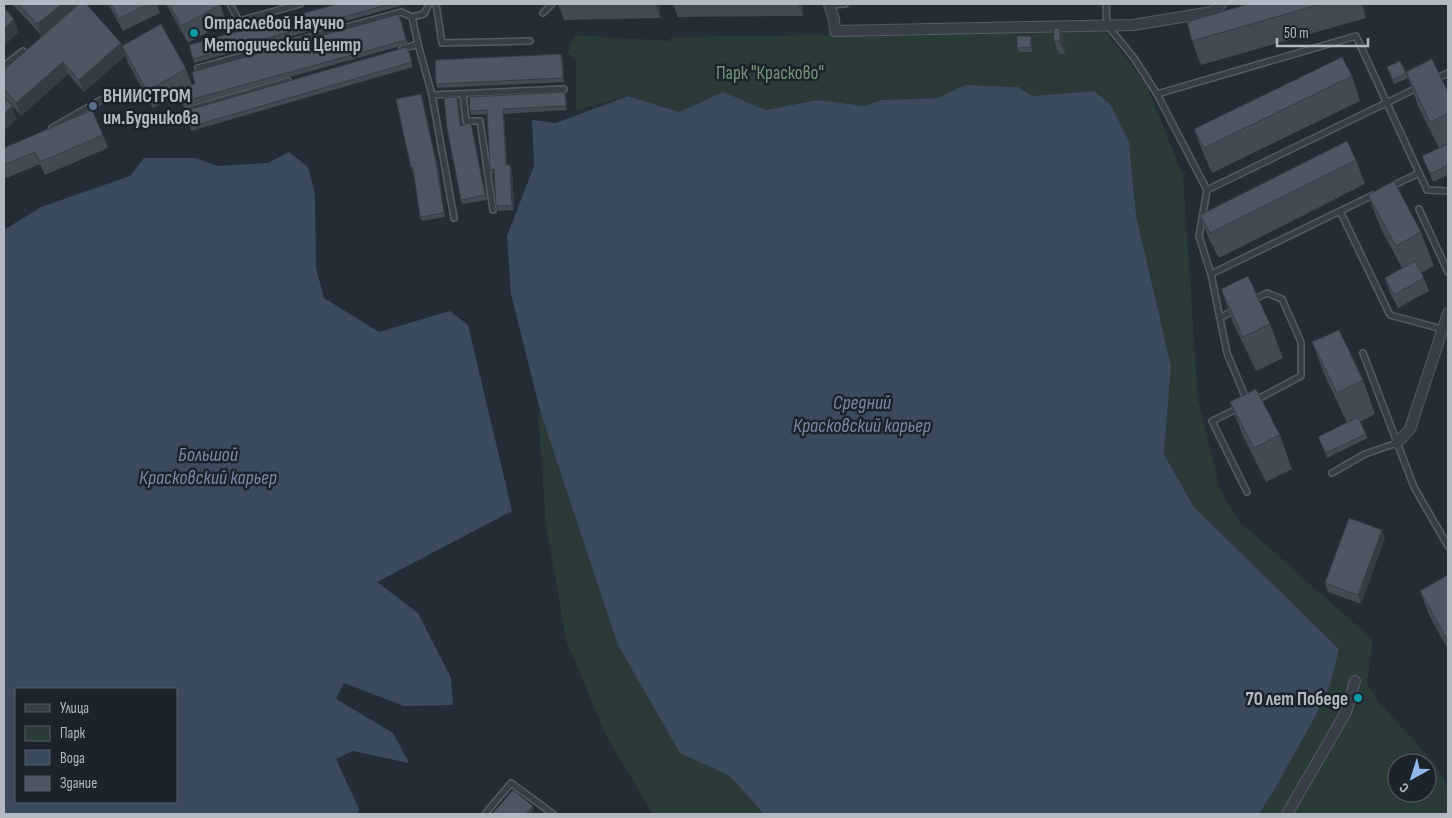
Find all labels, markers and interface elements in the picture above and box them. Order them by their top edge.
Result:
place label: Отраслевой Научно Методический Центр [204,12,361,57]
scale bar [1277,15,1368,47]
text: 50 m [1284,24,1309,43]
marker: Отраслевой Научно Методический Центр [188,27,200,39]
park label: Парк "Красково" [716,62,824,85]
place label: ВНИИСТРОМ им.Будникова [103,85,199,130]
marker: ВНИИСТРОМ им.Будникова [87,100,99,112]
water label: Средний Красковский карьер [793,391,931,438]
water label: Большой Красковский карьер [139,443,277,490]
legend [15,688,178,803]
place label: 70 лет Победе [1246,688,1348,711]
marker: 70 лет Победе [1352,692,1364,704]
text: Улица [60,699,89,718]
text: Парк [60,724,86,743]
text: Вода [60,749,85,768]
north arrow [1387,753,1437,803]
text: Здание [60,774,97,793]
text: С [1396,779,1412,797]

